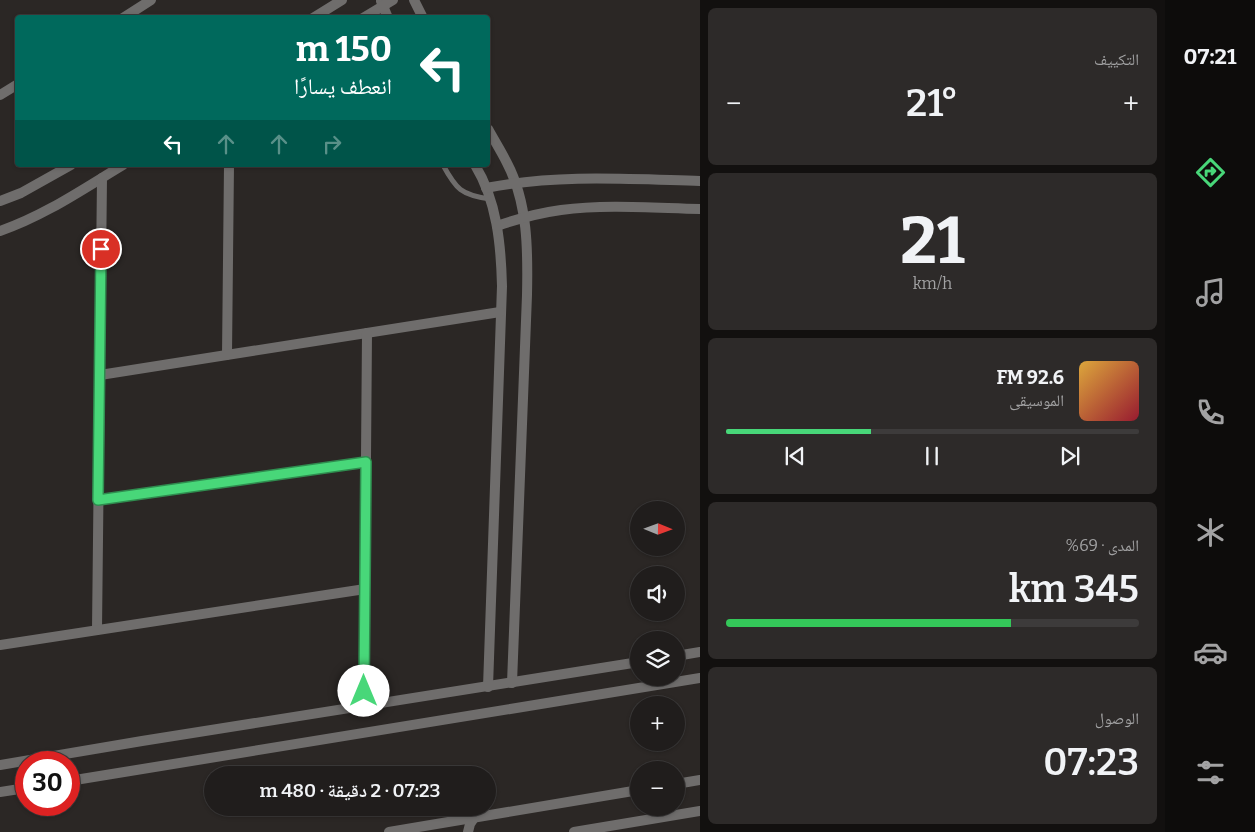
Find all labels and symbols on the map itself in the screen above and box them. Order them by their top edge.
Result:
pin [80,228,122,270]
north arrow [630,501,685,556]
position arrow [337,664,389,716]
speed limit sign: 30 [15,751,80,816]

